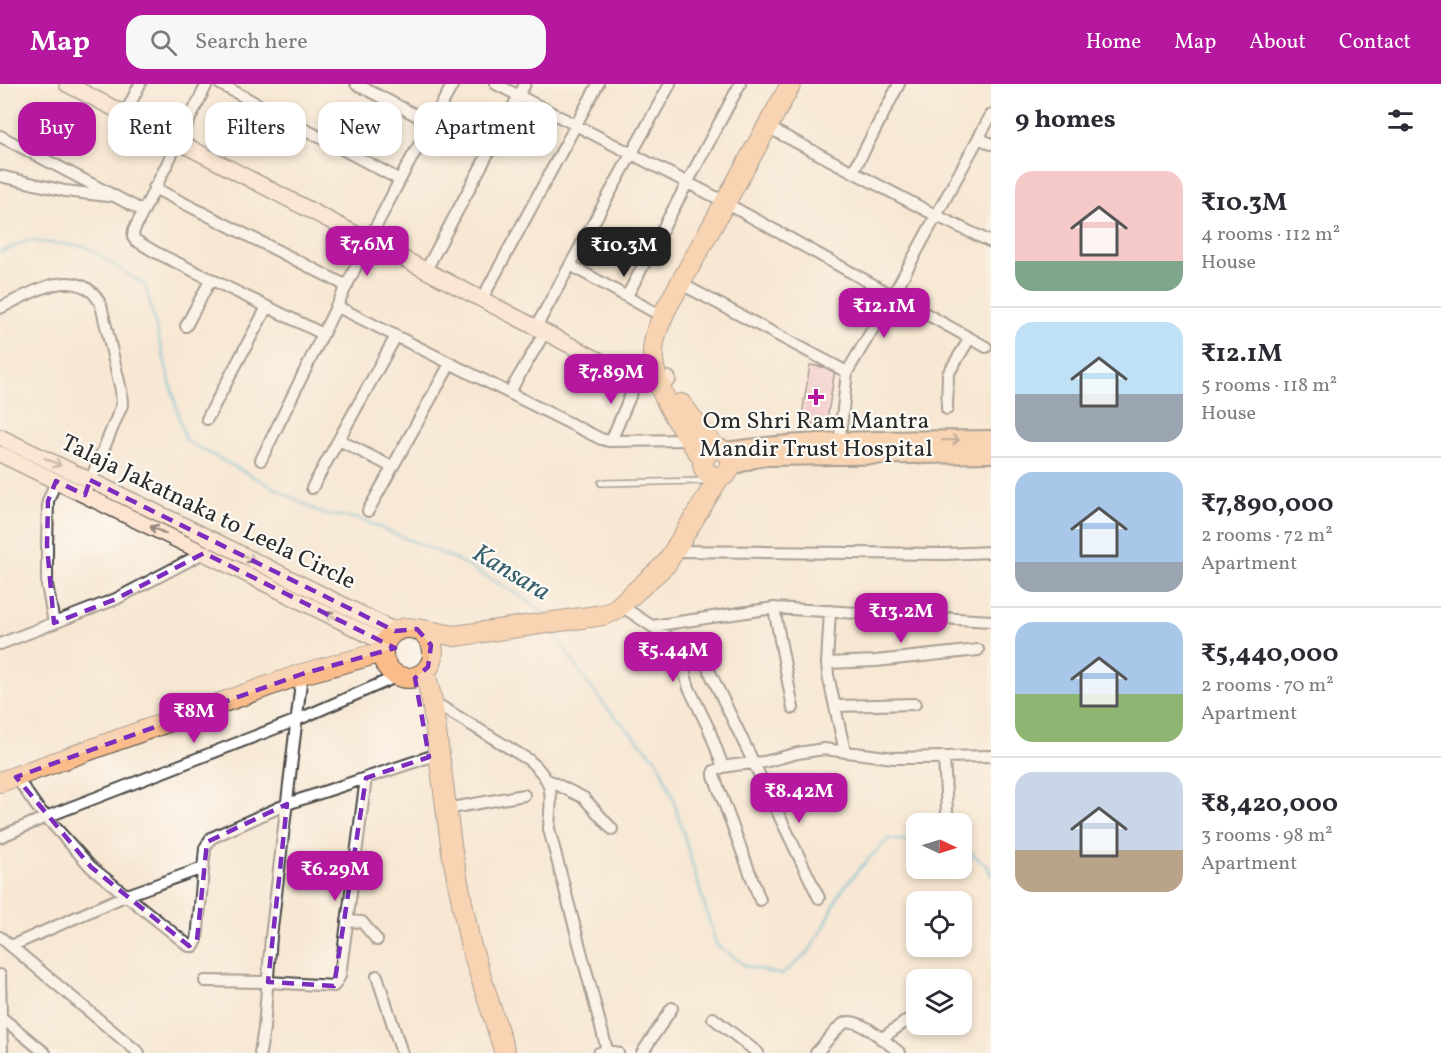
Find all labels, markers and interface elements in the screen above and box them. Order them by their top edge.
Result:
search box [126,15,546,69]
text: Map [30,23,90,62]
icon: search [147,26,180,59]
text: Search here [195,27,308,58]
text: Home [1086,28,1141,57]
text: Map [1174,28,1216,57]
text: About [1249,28,1306,57]
text: Contact [1339,28,1411,57]
chip: Buy [18,102,96,156]
chip: Rent [108,102,193,156]
chip: Filters [205,102,306,156]
chip: New [318,102,402,156]
chip: Apartment [414,102,557,156]
text: 9 homes [1015,102,1116,138]
icon: filters [1384,104,1417,137]
text: ₹10.3M [1201,185,1287,221]
icon: home [1063,195,1135,267]
text: 4 rooms · 112 m² [1201,221,1340,249]
pin: ₹7.6M [325,226,409,277]
pin: ₹10.3M [575,227,673,278]
text: ₹7.6M [340,231,394,259]
text: ₹10.3M [591,232,657,260]
text: House [1201,249,1256,277]
pin: ₹12.1M [835,288,933,339]
text: ₹12.1M [853,293,915,321]
text: ₹12.1M [1201,336,1282,372]
icon: home [1063,346,1135,418]
pin: ₹7.89M [562,354,660,405]
text: ₹7.89M [578,359,644,387]
text: 5 rooms · 118 m² [1201,372,1337,400]
marker: Om Shri Ram Mantra Mandir Trust Hospital [807,388,825,406]
text: House [1201,400,1256,428]
place label: Om Shri Ram Mantra Mandir Trust Hospital [699,405,933,467]
street label: Talaja Jakatnaka to Leela Circle [55,427,361,599]
one-way arrow [940,434,960,446]
one-way arrow [43,456,61,468]
text: ₹7,890,000 [1201,486,1334,522]
icon: home [1063,496,1135,568]
text: 2 rooms · 72 m² [1201,522,1333,550]
one-way arrow [150,524,168,536]
water label: Kansara [465,536,557,610]
text: Apartment [1201,550,1297,578]
one-way arrow [237,552,255,563]
pin: ₹13.2M [852,593,950,644]
text: ₹13.2M [869,598,933,626]
one-way arrow [324,611,342,622]
pin: ₹5.44M [624,632,722,683]
text: ₹5,440,000 [1201,636,1339,672]
text: ₹5.44M [638,637,708,665]
icon: home [1063,646,1135,718]
text: 2 rooms · 70 m² [1201,672,1334,700]
pin: ₹8M [165,693,223,744]
text: ₹8M [173,698,215,726]
text: Apartment [1201,700,1297,728]
pin: ₹8.42M [750,773,848,824]
text: ₹8.42M [764,778,834,806]
text: ₹8,420,000 [1201,786,1338,822]
icon: home [1063,796,1135,868]
north arrow [906,813,972,879]
map controls [906,813,972,1035]
text: 3 rooms · 98 m² [1201,822,1333,850]
text: Apartment [1201,850,1297,878]
pin: ₹6.29M [286,851,384,902]
text: ₹6.29M [301,856,369,884]
button: locate [906,891,972,957]
button: layers [906,969,972,1035]

